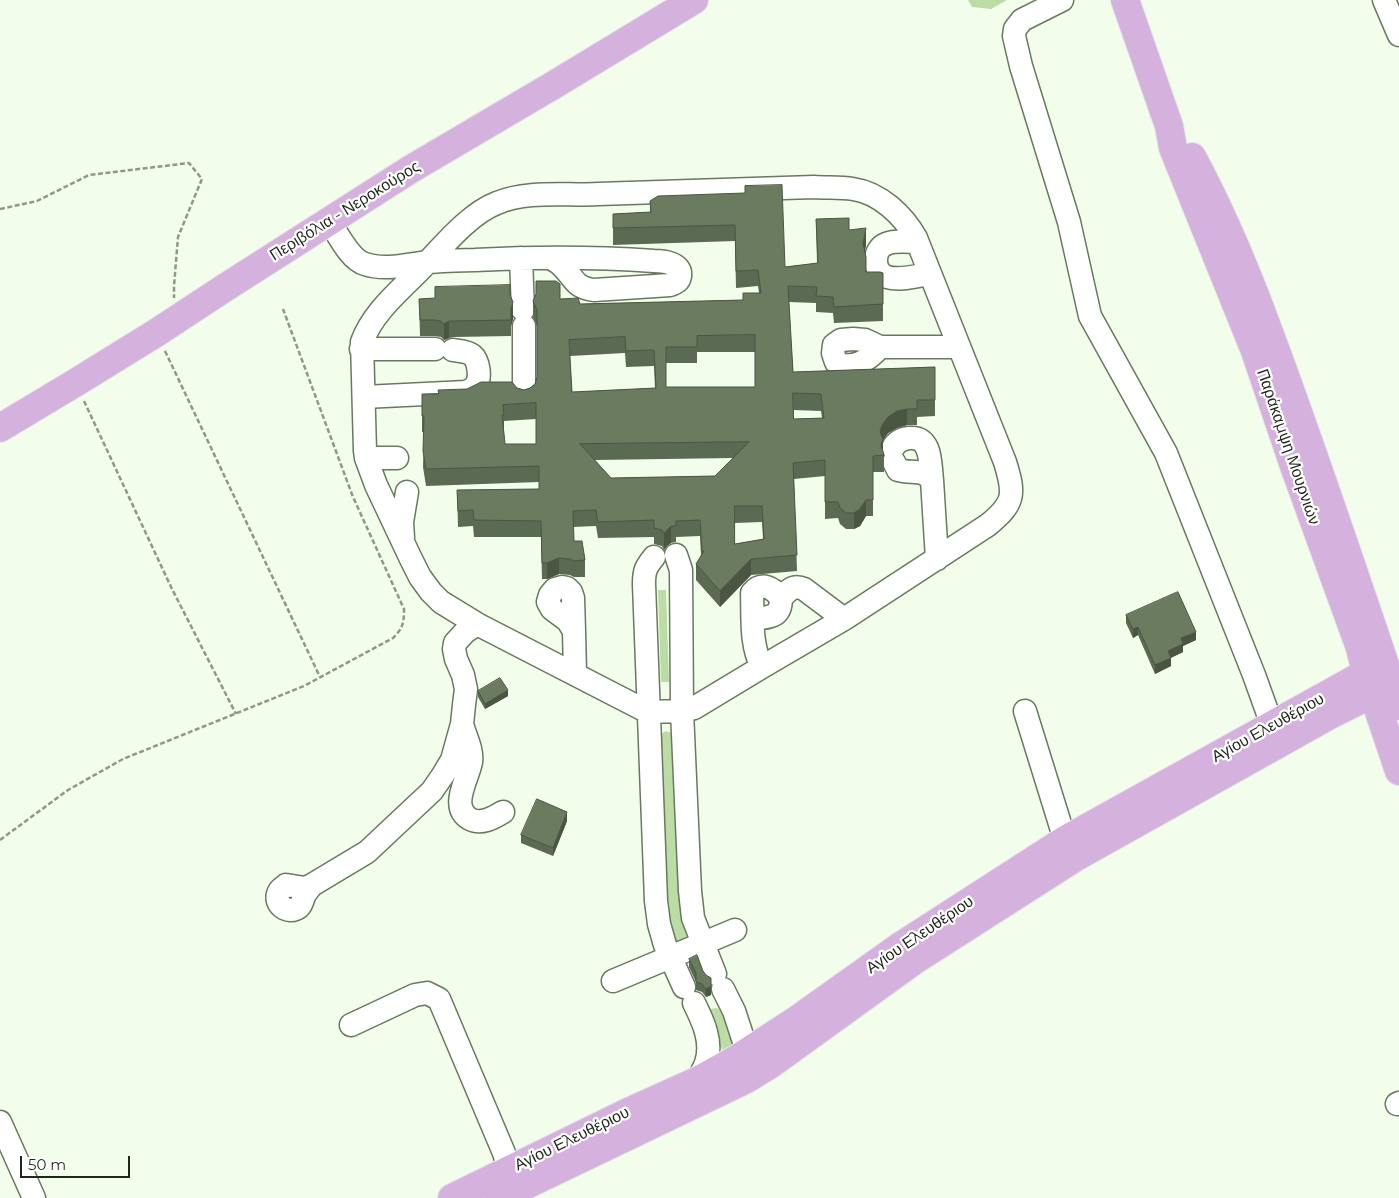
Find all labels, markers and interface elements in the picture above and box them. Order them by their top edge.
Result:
street label: Περιβόλια - Νεροκούρος [266,157,424,265]
street label: Παράκαμψη Μουρνιών [1252,366,1324,528]
street label: Αγίου Ελευθέριου [1209,689,1327,767]
street label: Αγίου Ελευθέριου [863,892,977,978]
street label: Αγίου Ελευθέριου [511,1103,633,1175]
scale bar [22,1146,132,1178]
text: 50 m [28,1155,66,1174]

